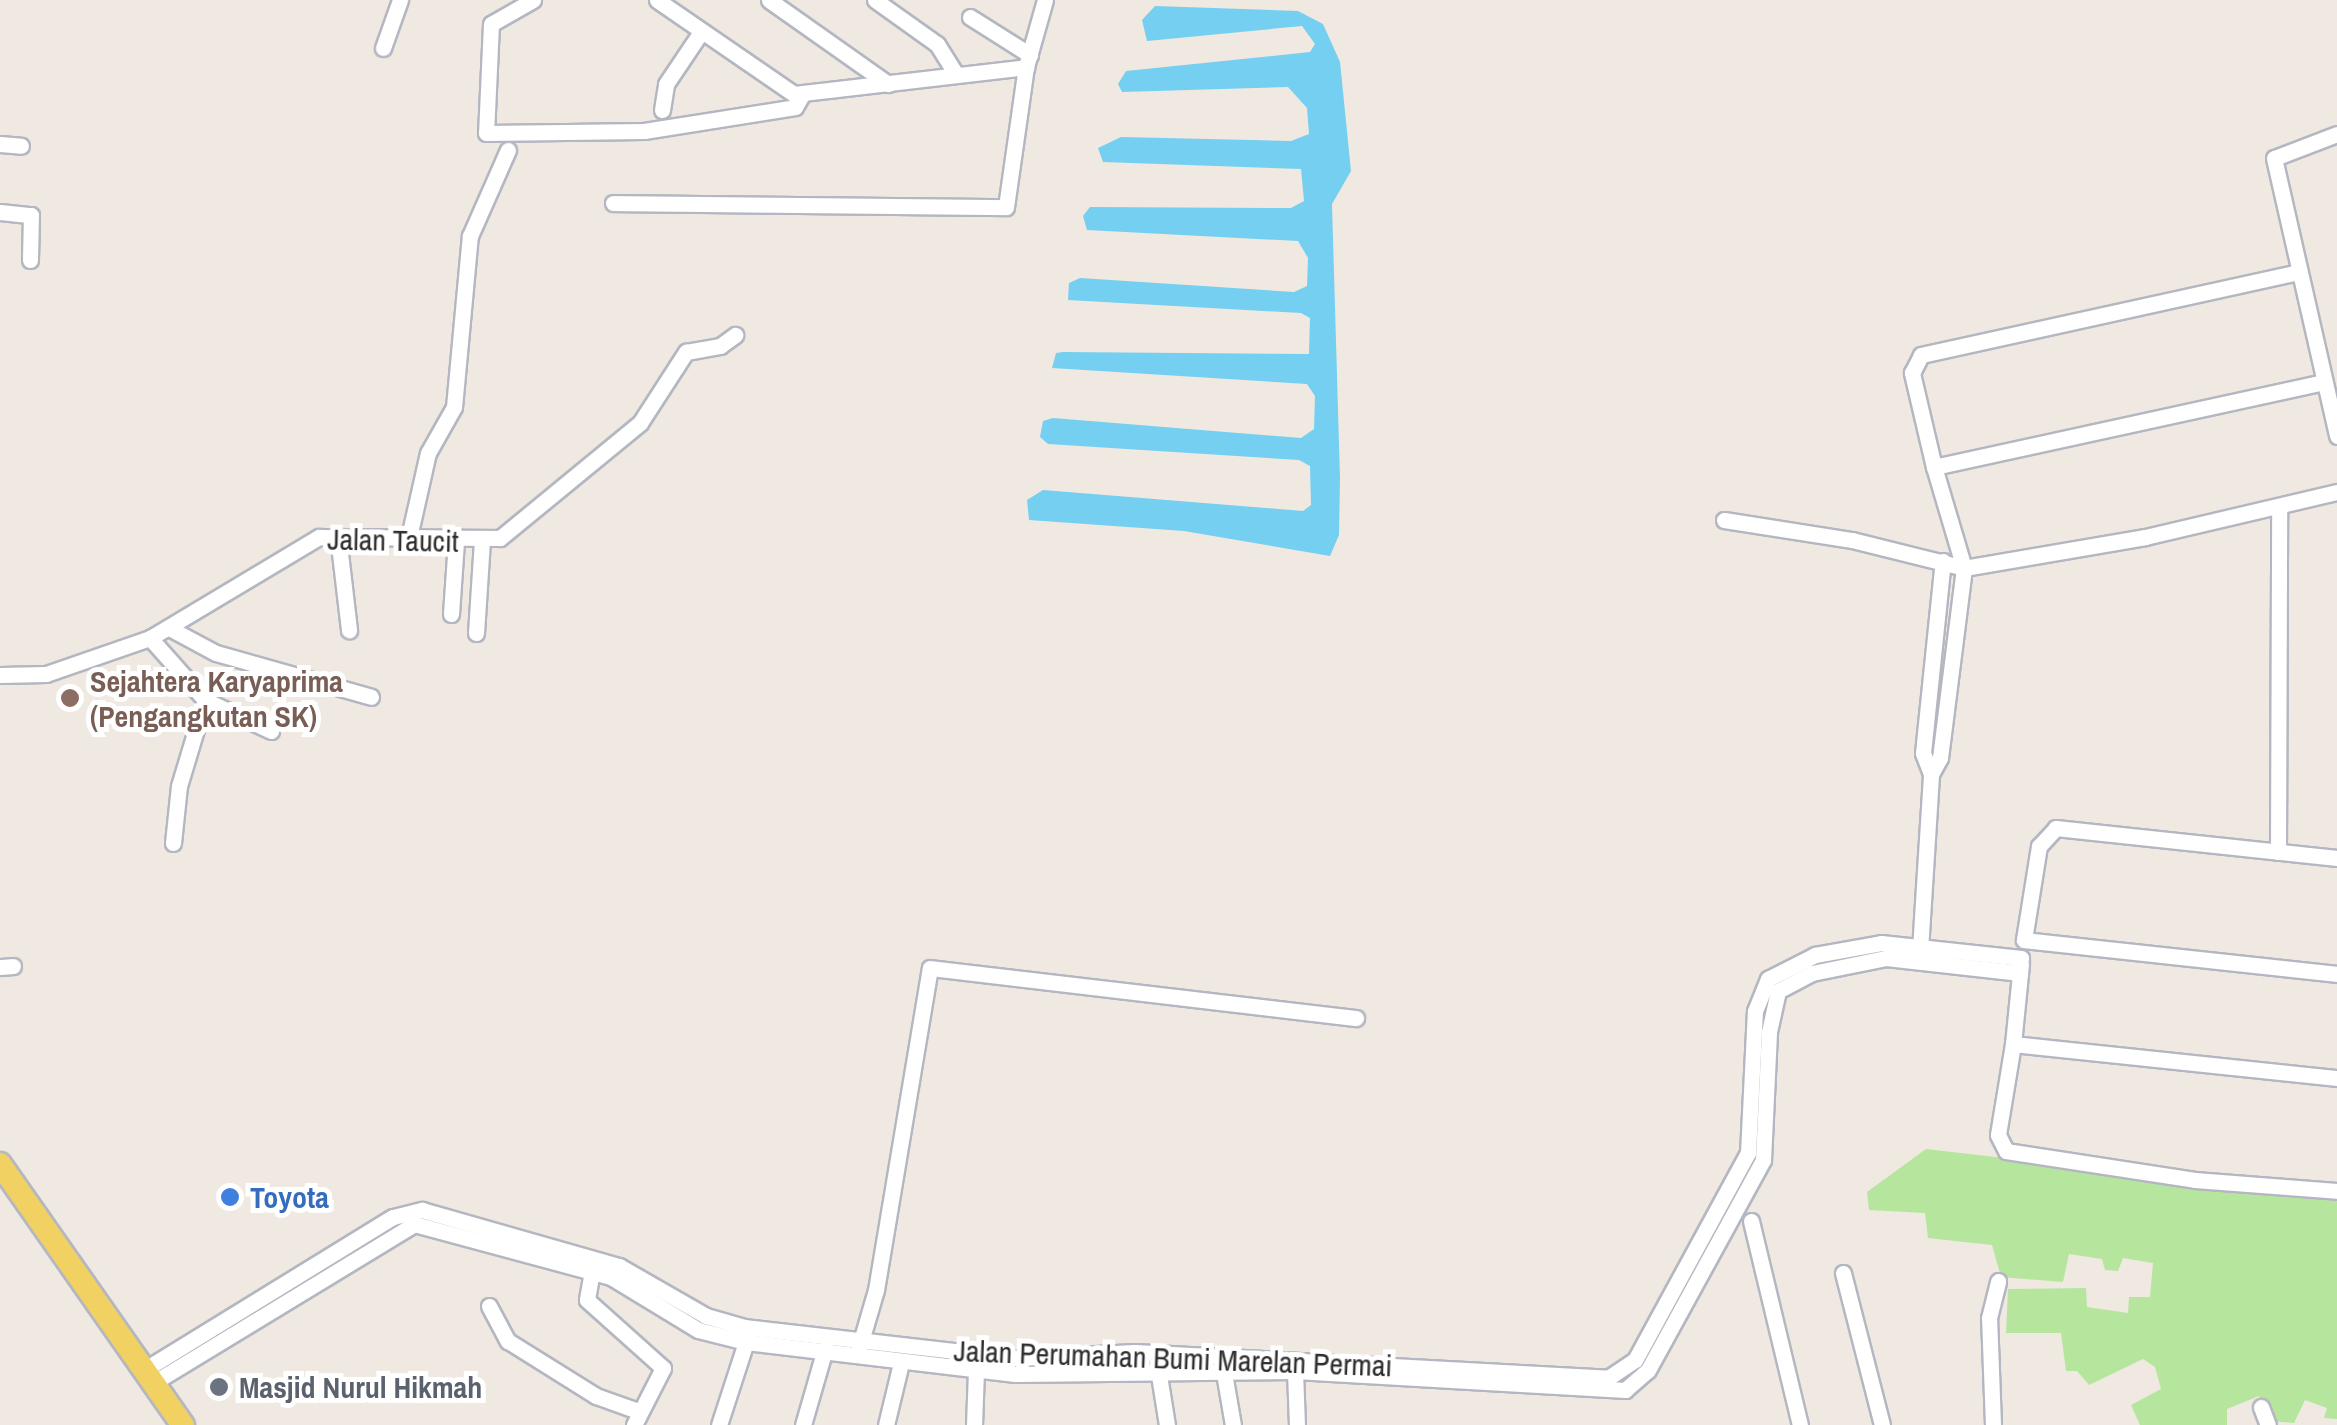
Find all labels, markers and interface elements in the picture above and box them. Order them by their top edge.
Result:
street label: Jalan Taucit [327,521,459,559]
place label: Sejahtera Karyaprima (Pengangkutan SK) [90,663,343,734]
marker: Sejahtera Karyaprima (Pengangkutan SK) [59,687,81,709]
place label: Toyota [250,1179,329,1215]
marker: Toyota [219,1186,241,1208]
street label: Jalan Perumahan Bumi Marelan Permai [953,1332,1393,1384]
place label: Masjid Nurul Hikmah [239,1369,482,1405]
marker: Masjid Nurul Hikmah [208,1376,230,1398]

